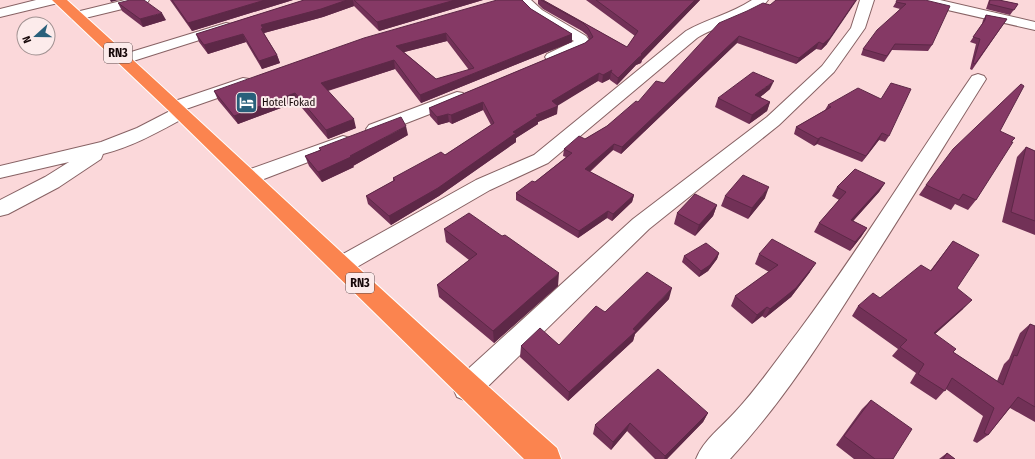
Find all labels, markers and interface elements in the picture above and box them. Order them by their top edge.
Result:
north arrow [16,16,56,56]
text: N [20,34,34,45]
road number: RN3 [104,43,132,63]
hotel icon: Hotel Fokad [233,89,259,115]
place label: Hotel Fokad [262,96,315,109]
road number: RN3 [346,273,374,293]

